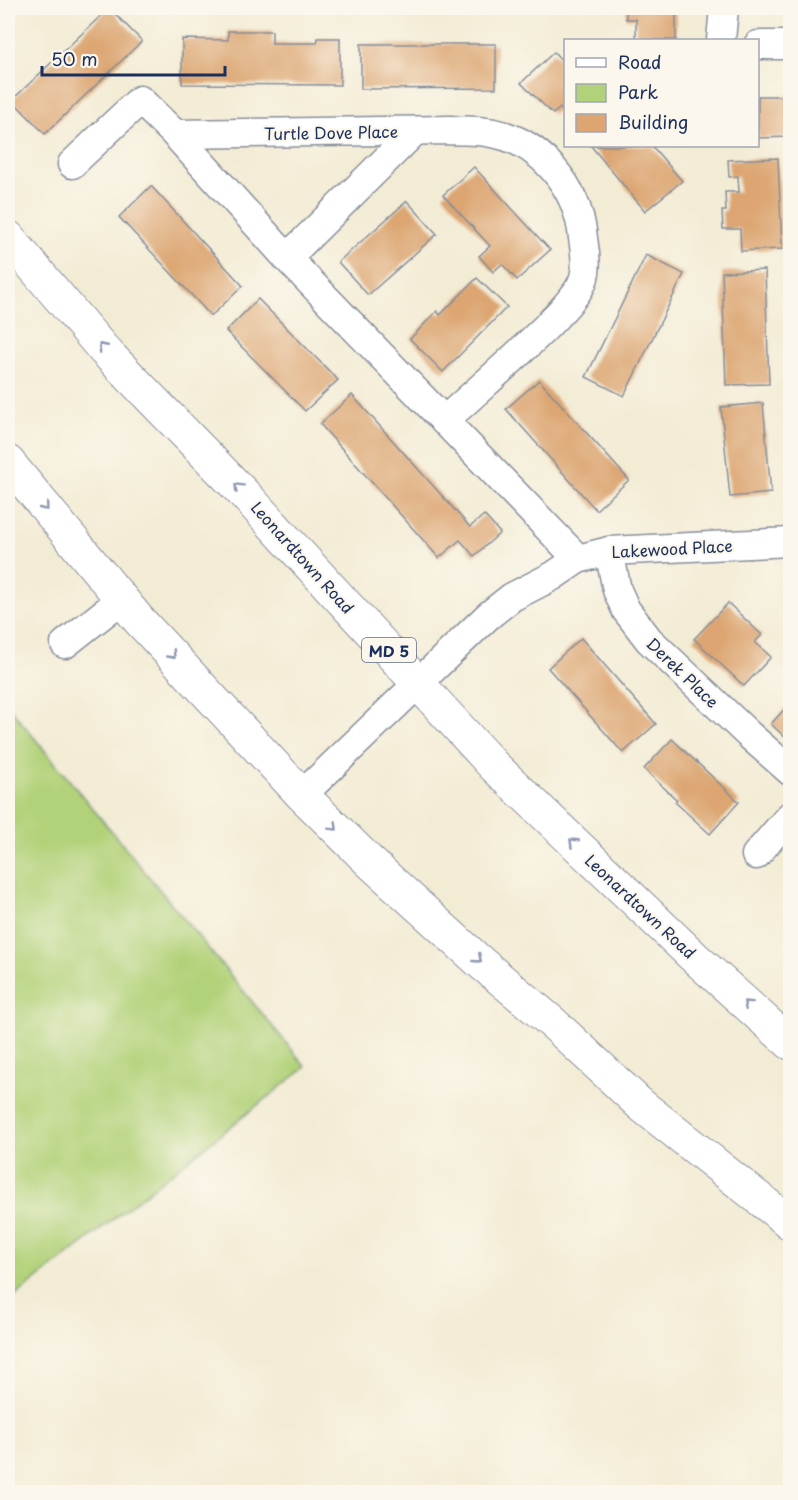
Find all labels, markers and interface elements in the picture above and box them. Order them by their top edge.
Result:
scale bar [42,39,225,77]
legend [564,39,759,147]
text: 50 m [51,45,98,72]
text: Road [618,48,662,75]
text: Park [618,78,658,105]
text: Building [618,108,688,135]
street label: Turtle Dove Place [264,119,398,145]
one-way arrow [98,343,109,354]
one-way arrow [234,483,244,494]
street label: Leonardtown Road [246,495,360,619]
one-way arrow [37,500,48,511]
street label: Lakewood Place [611,533,733,563]
street label: Derek Place [641,631,725,713]
road number: MD 5 [362,638,416,662]
one-way arrow [164,648,175,659]
one-way arrow [327,820,338,831]
one-way arrow [570,839,581,850]
street label: Leonardtown Road [580,848,702,964]
one-way arrow [471,952,481,963]
one-way arrow [743,1000,754,1011]

